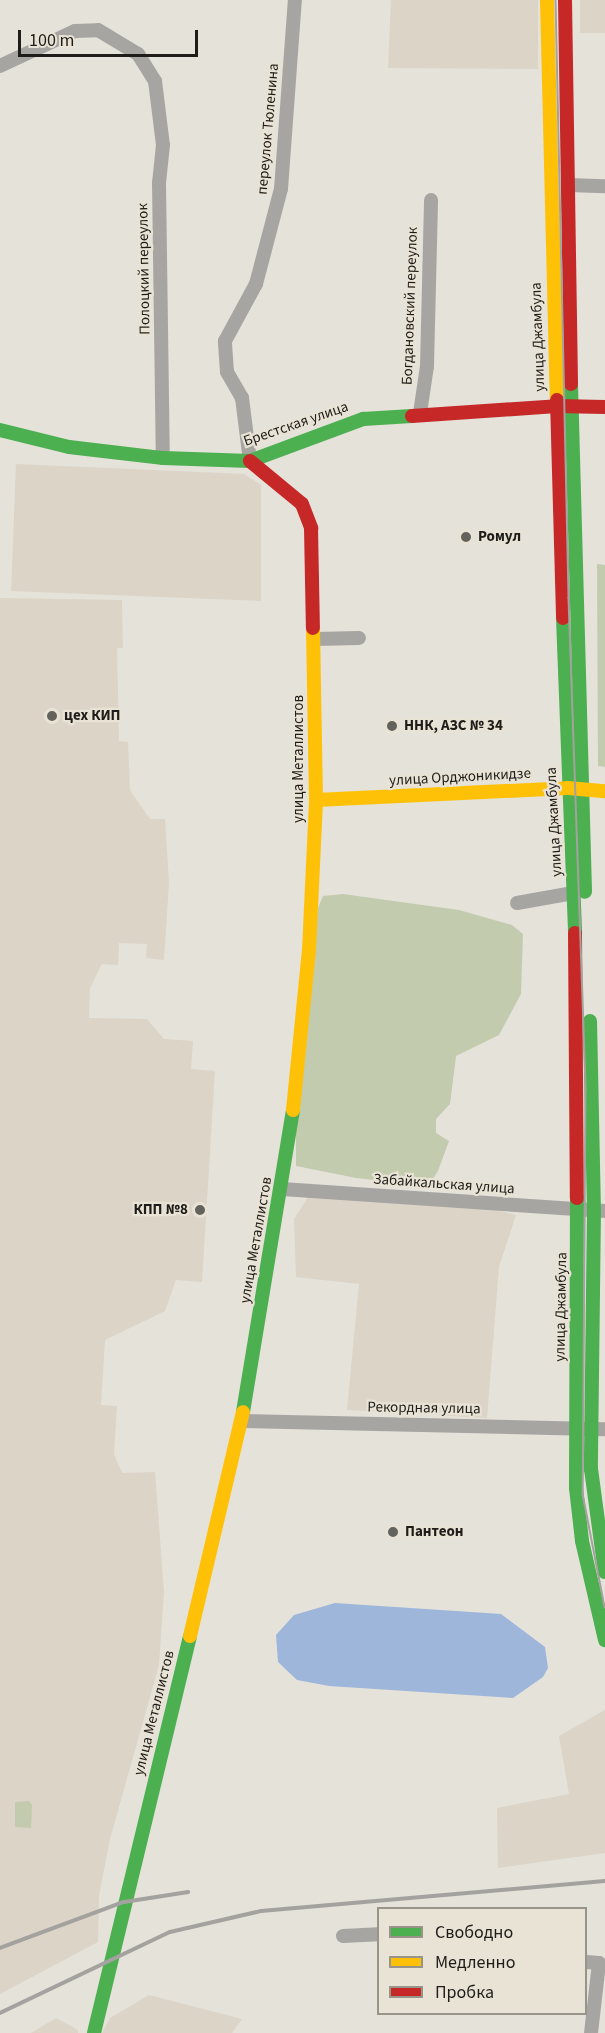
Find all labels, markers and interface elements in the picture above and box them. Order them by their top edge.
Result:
scale bar [21,18,201,56]
text: 100 m [29,28,74,53]
street label: переулок Тюленина [253,63,283,195]
street label: Полоцкий переулок [134,203,154,335]
street label: Богдановский переулок [398,227,422,385]
street label: улица Джамбула [527,282,549,392]
street label: Брестская улица [241,398,351,450]
place label: Ромул [478,528,521,546]
marker: Ромул [459,530,473,544]
street label: улица Металлистов [290,695,308,823]
place label: цех КИП [64,707,120,725]
marker: цех КИП [45,709,59,723]
place label: ННК, АЗС № 34 [404,717,503,735]
marker: ННК, АЗС № 34 [385,719,399,733]
street label: улица Орджоникидзе [389,764,531,790]
street label: улица Джамбула [542,767,566,877]
street label: Забайкальская улица [373,1170,515,1198]
street label: улица Металлистов [236,1175,276,1305]
place label: КПП №8 [133,1201,188,1219]
marker: КПП №8 [193,1203,207,1217]
street label: улица Джамбула [551,1252,571,1362]
street label: Рекордная улица [367,1398,481,1418]
place label: Пантеон [405,1523,464,1541]
marker: Пантеон [386,1525,400,1539]
street label: улица Металлистов [130,1649,178,1777]
legend [377,1907,587,2015]
text: Свободно [435,1920,513,1945]
text: Медленно [435,1950,515,1975]
text: Пробка [435,1980,494,2005]

